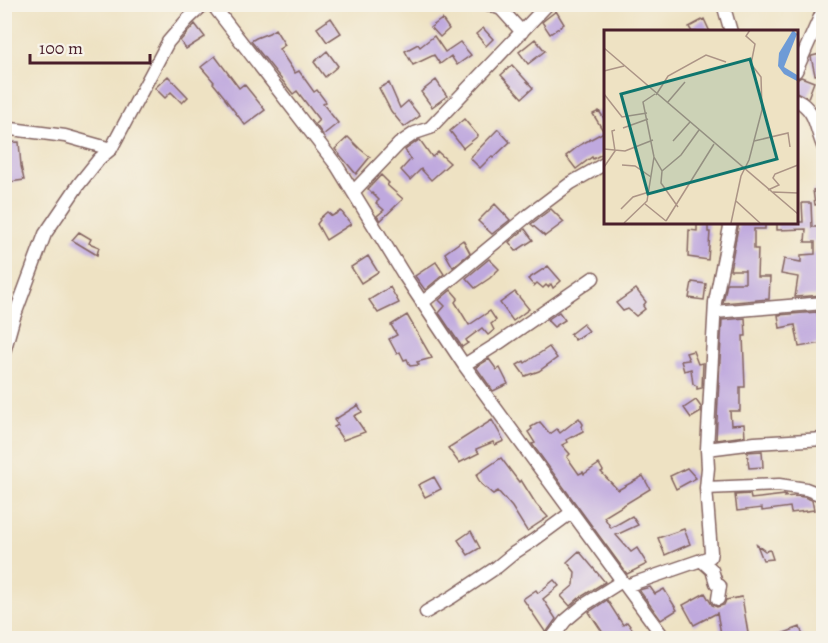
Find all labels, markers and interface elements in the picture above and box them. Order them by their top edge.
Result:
scale bar [30,27,150,65]
inset map [604,30,798,224]
text: 100 m [39,36,83,60]

